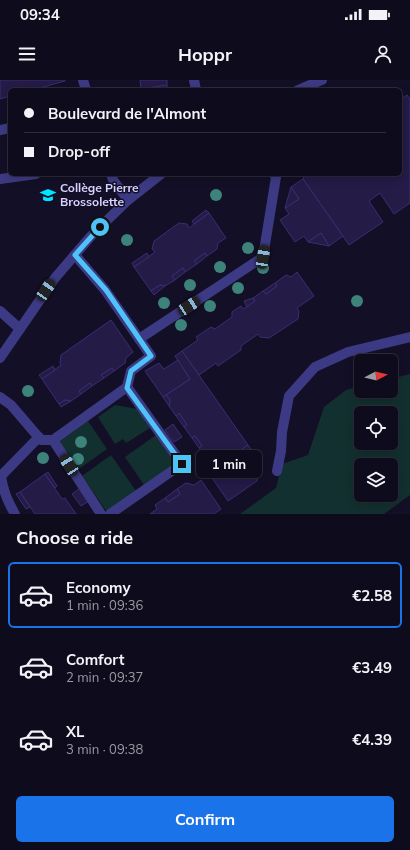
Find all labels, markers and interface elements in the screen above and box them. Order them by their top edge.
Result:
text: 09:34 [20,5,60,24]
icon: menu [16,43,38,65]
text: Hoppr [178,43,232,66]
icon: person [372,43,394,65]
text: Boulevard de l'Almont [48,104,206,123]
text: Drop-off [48,142,110,161]
place label: Collège Pierre Brossolette [60,180,139,209]
school or university icon: Collège Pierre Brossolette [39,186,57,204]
route start [91,218,109,236]
car [255,244,271,270]
car [34,277,58,303]
car [176,294,202,318]
north arrow [354,354,398,398]
map controls [354,354,398,502]
button: locate [354,406,398,450]
callout: 1 min [196,450,262,478]
car [57,452,81,478]
route end [173,455,191,473]
text: 1 min [212,456,246,472]
button: layers [354,458,398,502]
text: Choose a ride [16,526,133,549]
icon: car [18,577,54,613]
text: Economy [66,578,131,597]
text: €2.58 [352,586,392,605]
text: 1 min · 09:36 [66,597,143,613]
icon: car [18,649,54,685]
text: Comfort [66,650,124,669]
text: €3.49 [352,658,392,677]
text: 2 min · 09:37 [66,669,143,685]
icon: car [18,721,54,757]
text: XL [66,722,84,741]
text: €4.39 [352,730,392,749]
text: 3 min · 09:38 [66,741,143,757]
button: Confirm [16,796,394,842]

